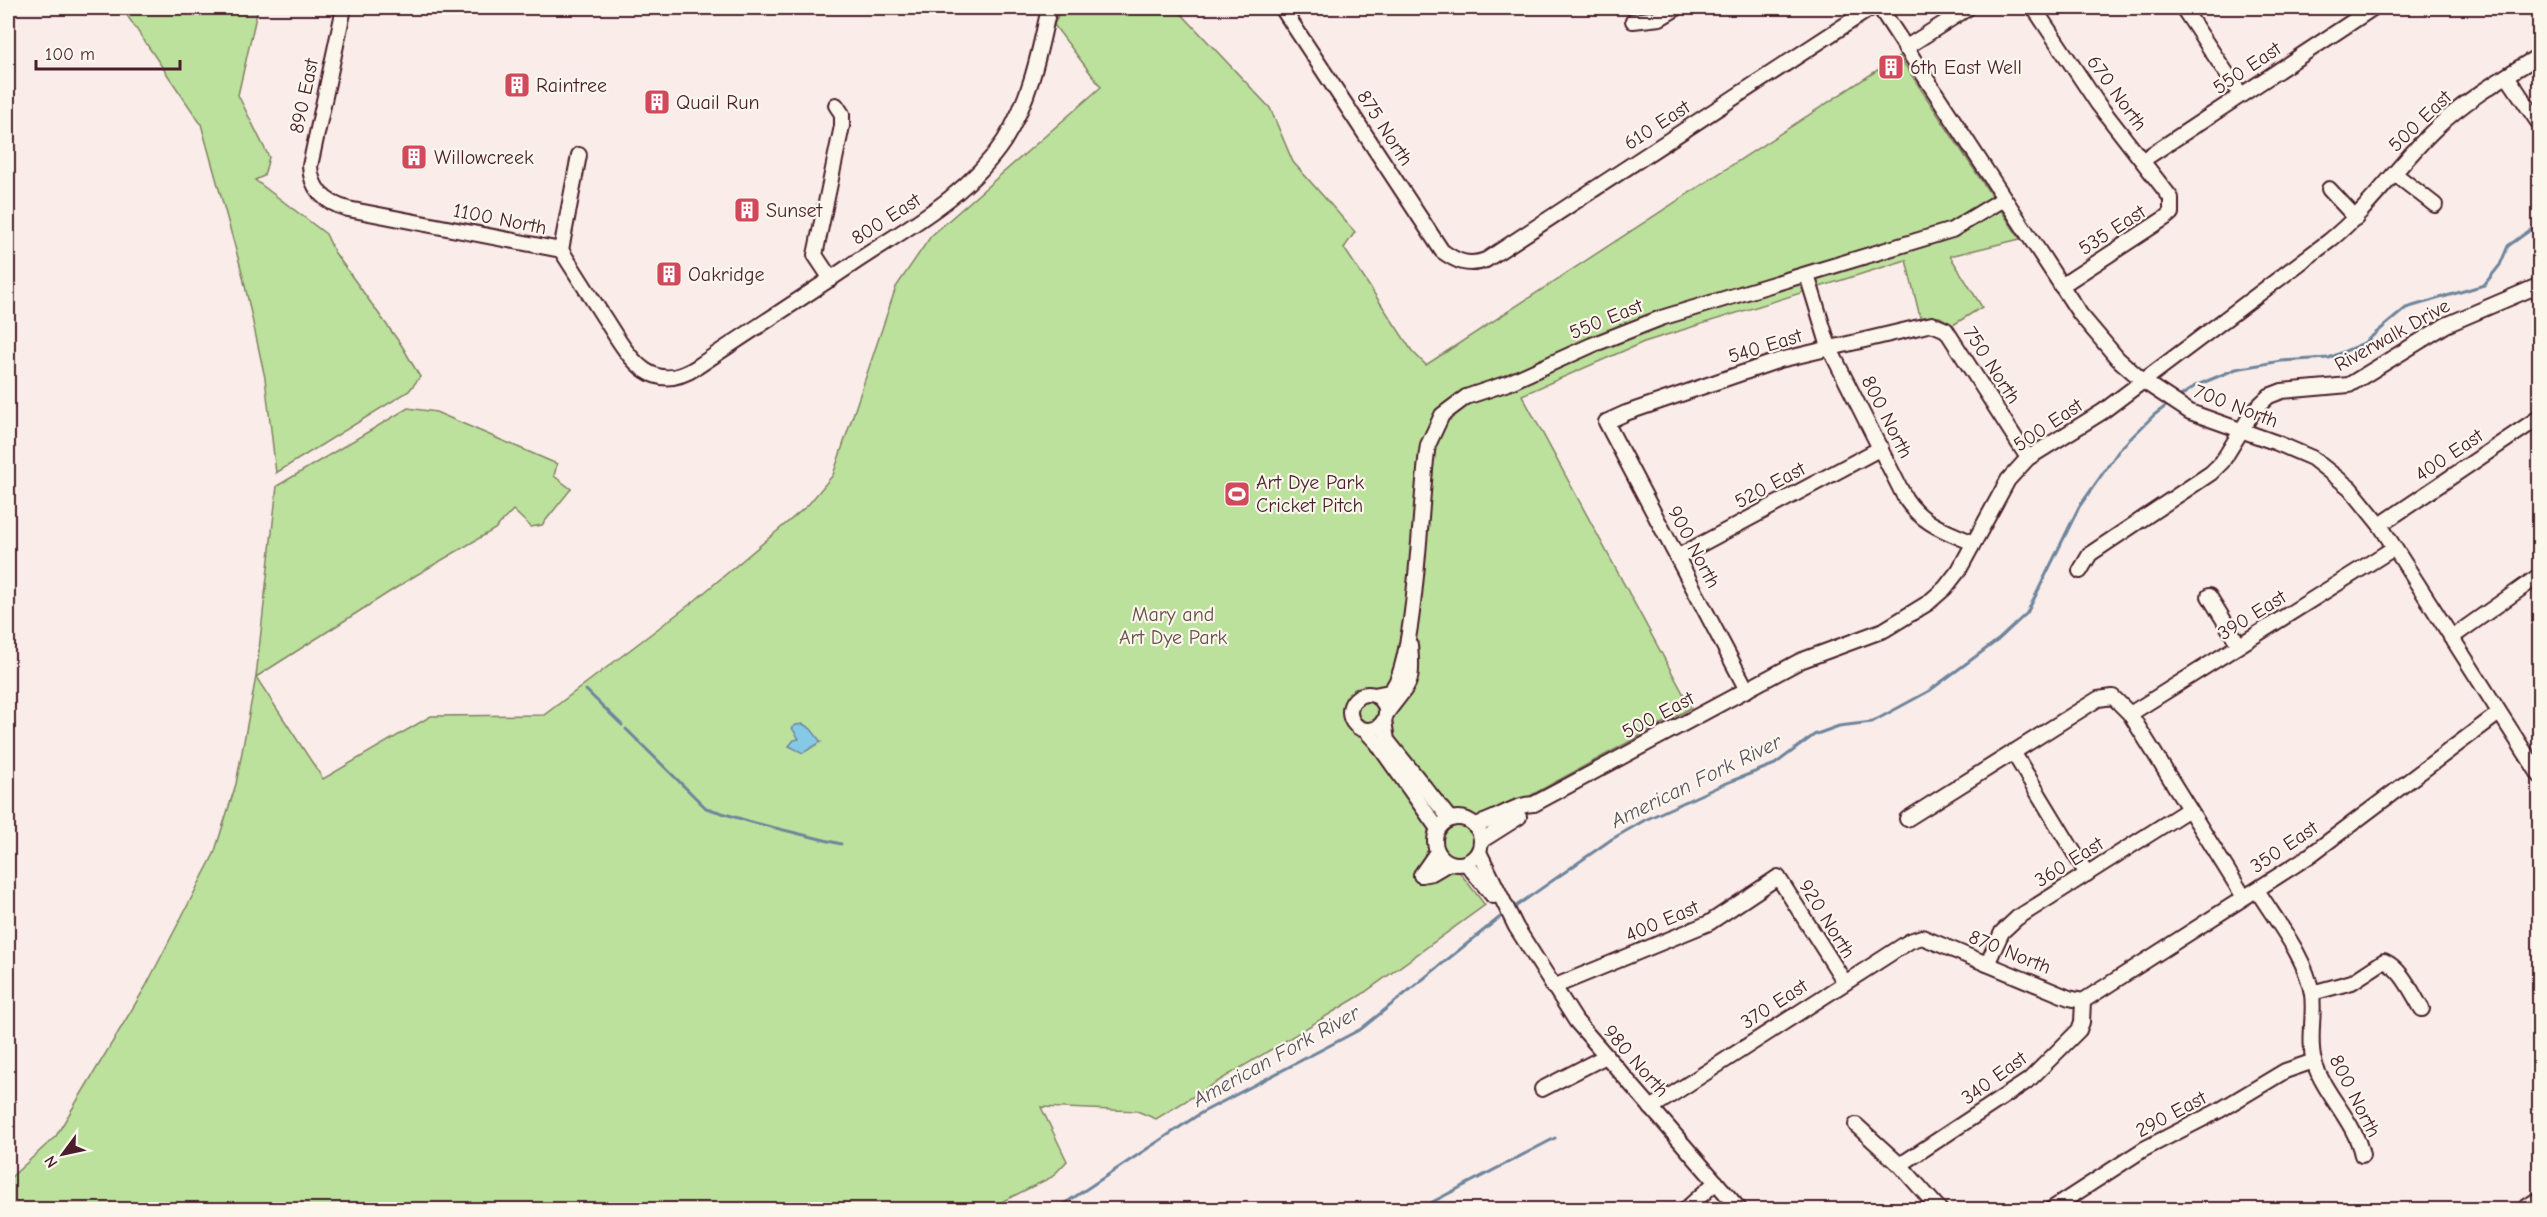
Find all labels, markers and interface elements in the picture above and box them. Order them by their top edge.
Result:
scale bar [36,33,180,71]
street label: 550 East [2209,36,2286,99]
text: 100 m [45,44,95,65]
street label: 670 North [2082,51,2152,135]
building icon: 6th East Well [1876,52,1906,82]
street label: 890 East [285,55,323,136]
place label: 6th East Well [1910,56,2022,79]
building icon: Raintree [502,70,532,100]
place label: Raintree [536,74,607,97]
street label: 500 East [2384,85,2457,156]
street label: 875 North [1352,86,1418,170]
building icon: Quail Run [642,87,672,117]
place label: Quail Run [676,91,760,114]
street label: 610 East [1620,94,1695,155]
building icon: Willowcreek [399,142,429,172]
place label: Willowcreek [434,146,534,169]
street label: 800 East [847,187,926,250]
building icon: Sunset [732,195,762,225]
street label: 1100 North [451,199,549,239]
place label: Sunset [766,199,824,222]
street label: 535 East [2074,199,2151,260]
building icon: Oakridge [654,259,684,289]
place label: Oakridge [688,263,765,286]
street label: 550 East [1566,293,1647,344]
street label: Riverwalk Drive [2330,294,2454,376]
street label: 750 North [1959,322,2025,408]
street label: 540 East [1725,324,1806,368]
street label: 800 North [1856,372,1918,462]
street label: 700 North [2191,379,2281,433]
street label: 500 East [2009,393,2088,456]
street label: 400 East [2411,423,2488,486]
street label: 520 East [1731,456,1810,513]
place label: Art Dye Park Cricket Pitch [1256,471,1364,517]
sports icon: Art Dye Park Cricket Pitch [1222,479,1252,509]
street label: 900 North [1663,502,1725,592]
street label: 390 East [2214,584,2291,645]
park label: Mary and Art Dye Park [1119,603,1227,649]
street label: 500 East [1618,686,1699,744]
water label: American Fork River [1606,729,1787,833]
street label: 350 East [2246,815,2323,878]
street label: 360 East [2031,831,2109,892]
street label: 920 North [1794,876,1860,962]
street label: 400 East [1622,895,1703,947]
street label: 870 North [1965,925,2055,979]
street label: 370 East [1736,973,1813,1034]
water label: American Fork River [1188,999,1365,1112]
street label: 980 North [1598,1020,1674,1102]
street label: 340 East [1957,1046,2032,1109]
street label: 800 North [2324,1051,2386,1141]
street label: 290 East [2132,1085,2211,1142]
north arrow [33,1124,93,1184]
text: N [41,1152,62,1171]

